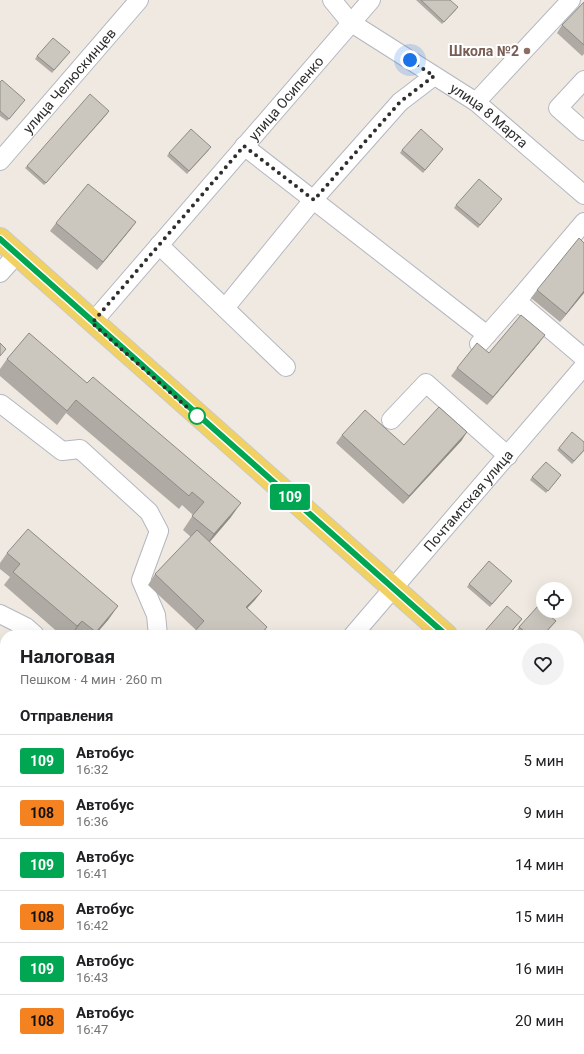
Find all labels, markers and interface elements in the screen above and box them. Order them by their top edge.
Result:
street label: улица Челюскинцев [20,25,119,136]
place label: Школа №2 [449,43,519,59]
marker: Школа №2 [522,46,532,56]
your location [400,50,420,70]
street label: улица Осипенко [245,53,327,144]
street label: улица 8 Марта [447,80,531,151]
unlabelled marker [188,407,206,425]
street label: Почтамтская улица [420,447,516,555]
line badge: 109 [267,484,313,510]
text: 109 [278,489,302,505]
map controls [536,582,572,618]
button: locate [536,582,572,618]
button: heart [522,643,564,685]
text: Налоговая [20,645,115,668]
text: Пешком · 4 мин · 260 m [20,672,162,687]
text: Отправления [20,707,113,725]
text: Автобус [76,744,134,762]
text: 5 мин [523,752,564,770]
text: 109 [30,753,54,769]
text: 16:32 [76,762,108,777]
text: Автобус [76,796,134,814]
text: 9 мин [523,804,564,822]
text: 108 [30,805,54,821]
text: 16:36 [76,814,108,829]
text: Автобус [76,848,134,866]
text: 14 мин [515,856,564,874]
text: 109 [30,857,54,873]
text: 16:41 [76,866,108,881]
text: Автобус [76,900,134,918]
text: 15 мин [515,908,564,926]
text: 108 [30,909,54,925]
text: 16:42 [76,918,108,933]
text: Автобус [76,952,134,970]
text: 16 мин [515,960,564,978]
text: 109 [30,961,54,977]
text: 16:43 [76,970,108,985]
text: Автобус [76,1004,134,1022]
text: 20 мин [515,1012,564,1030]
text: 108 [30,1013,54,1029]
text: 16:47 [76,1022,108,1037]

